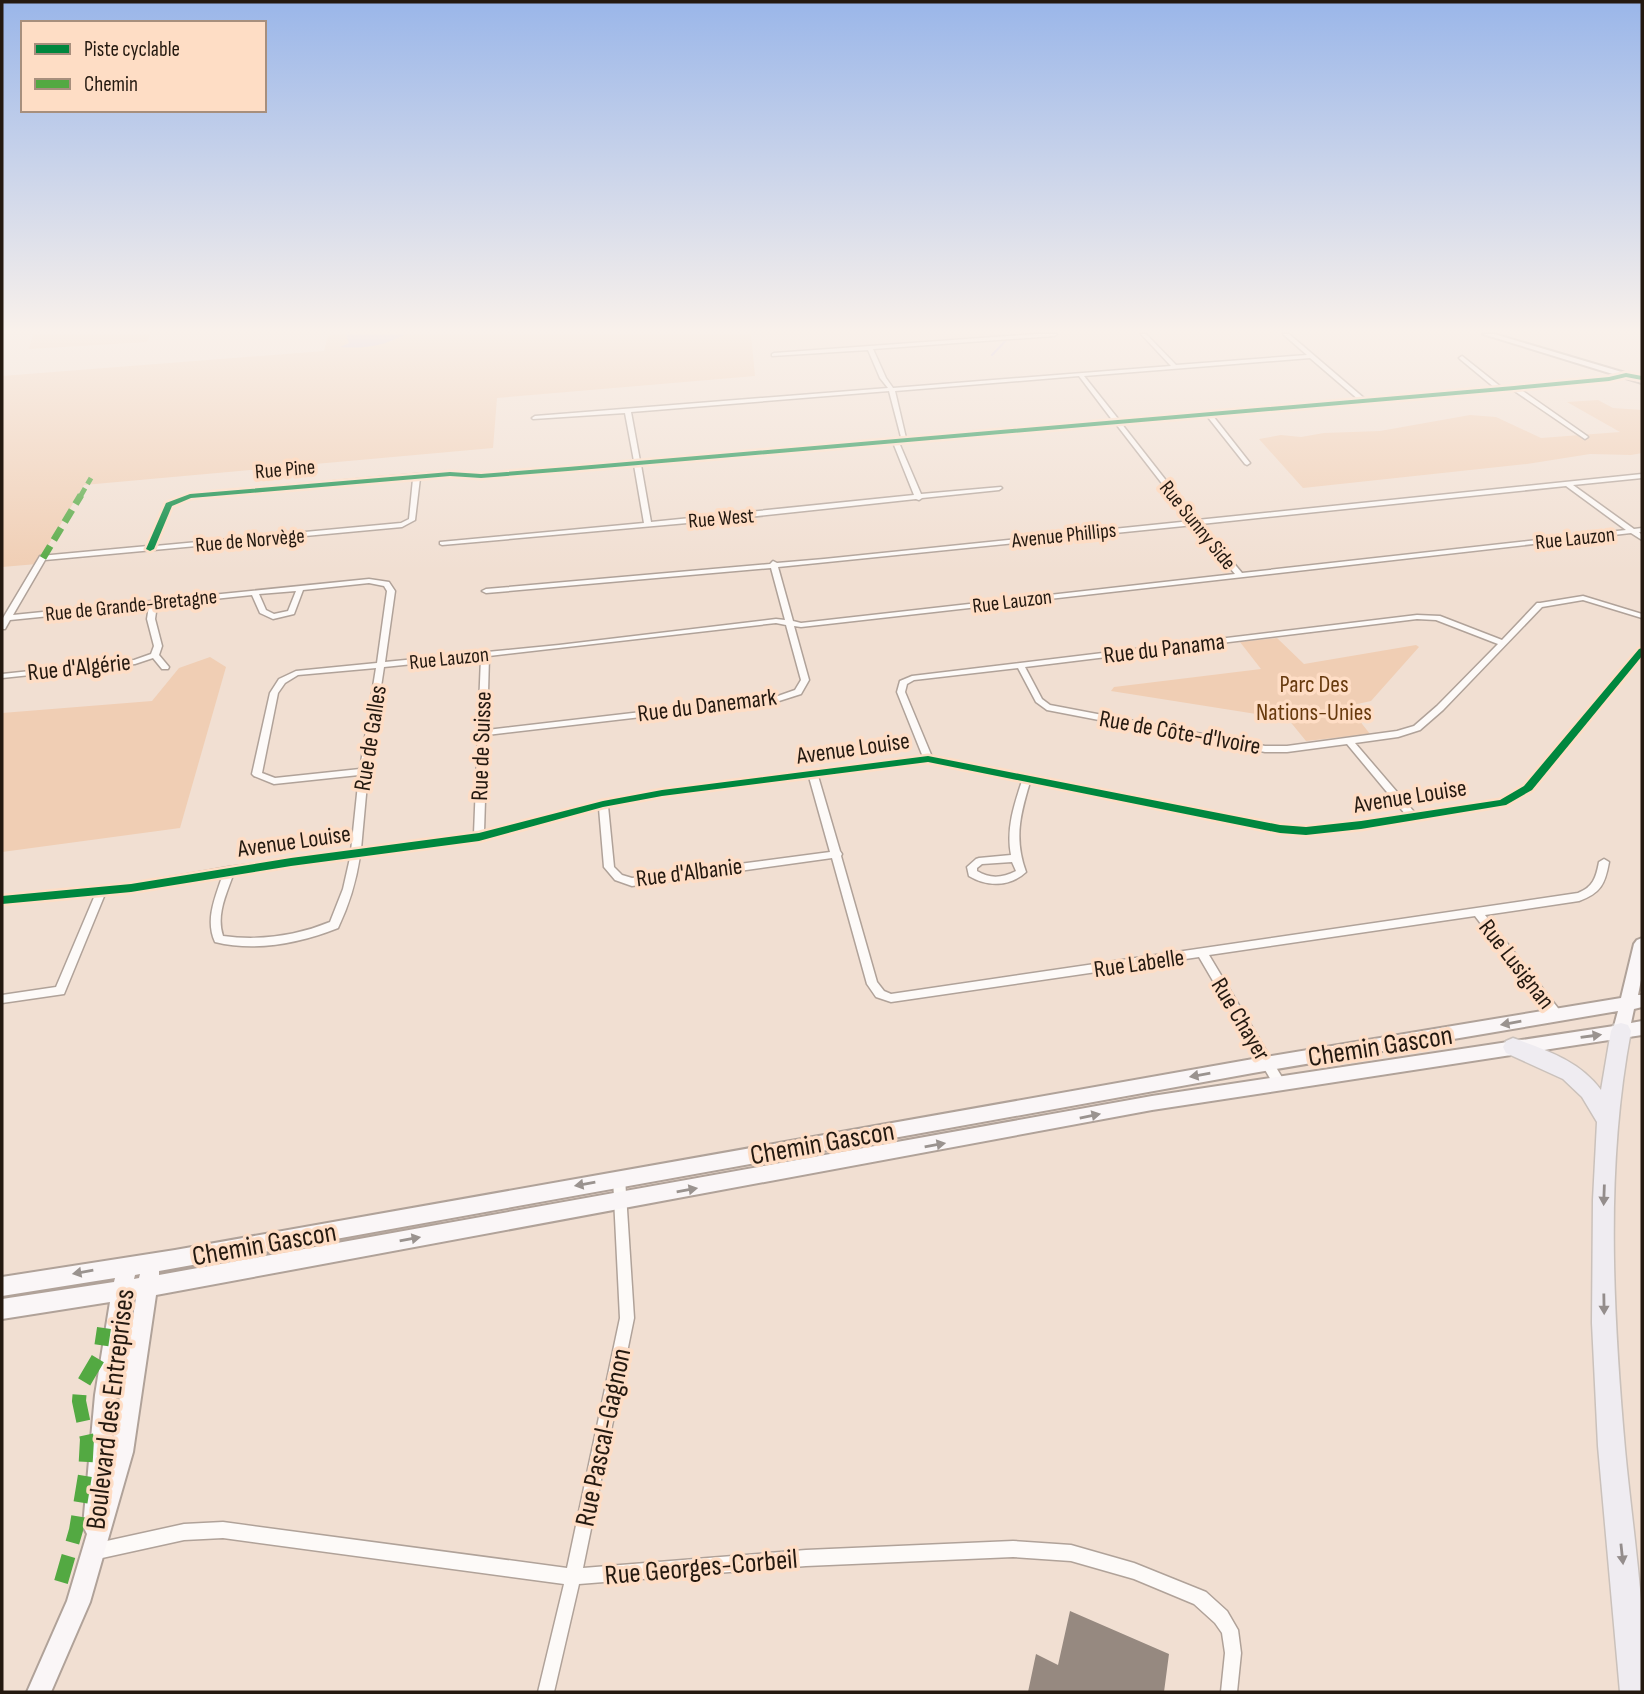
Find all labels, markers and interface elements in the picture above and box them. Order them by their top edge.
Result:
legend [21,21,266,112]
text: Piste cyclable [84,37,180,62]
text: Chemin [84,72,138,97]
street label: Rue Pine [254,454,316,485]
street label: Rue Sunny Side [1154,476,1241,575]
street label: Rue West [687,503,755,534]
street label: Avenue Phillips [1010,518,1117,554]
street label: Rue Lauzon [1534,522,1616,555]
street label: Rue de Norvège [194,523,306,558]
street label: Rue de Grande-Bretagne [44,584,218,627]
street label: Rue Lauzon [971,584,1053,619]
street label: Rue du Panama [1102,627,1226,670]
street label: Rue Lauzon [408,642,490,675]
street label: Rue d'Algérie [26,648,132,687]
park label: Parc Des Nations-Unies [1256,670,1372,727]
street label: Rue de Galles [348,683,393,793]
street label: Rue du Danemark [636,683,778,728]
street label: Rue de Suisse [465,691,498,801]
street label: Rue de Côte-d'Ivoire [1097,704,1263,761]
street label: Avenue Louise [794,726,911,771]
street label: Avenue Louise [1351,773,1469,820]
street label: Avenue Louise [235,819,352,864]
street label: Rue d'Albanie [634,852,744,893]
street label: Rue Lusignan [1473,914,1561,1015]
street label: Rue Labelle [1092,943,1186,984]
street label: Rue Chayer [1205,973,1277,1066]
one-way arrow [1500,1018,1522,1029]
street label: Chemin Gascon [1306,1019,1455,1074]
one-way arrow [1580,1030,1602,1041]
one-way arrow [1189,1070,1211,1081]
one-way arrow [1079,1111,1101,1122]
street label: Chemin Gascon [748,1115,897,1172]
one-way arrow [924,1139,946,1150]
one-way arrow [574,1179,596,1190]
one-way arrow [676,1184,698,1195]
one-way arrow [1599,1184,1610,1206]
street label: Chemin Gascon [190,1216,339,1273]
one-way arrow [399,1233,421,1244]
one-way arrow [72,1267,94,1278]
street label: Boulevard des Entreprises [79,1287,142,1531]
one-way arrow [1598,1294,1610,1316]
street label: Rue Pascal-Gagnon [568,1345,638,1529]
street label: Rue Georges-Corbeil [603,1543,799,1592]
one-way arrow [1617,1543,1628,1565]

